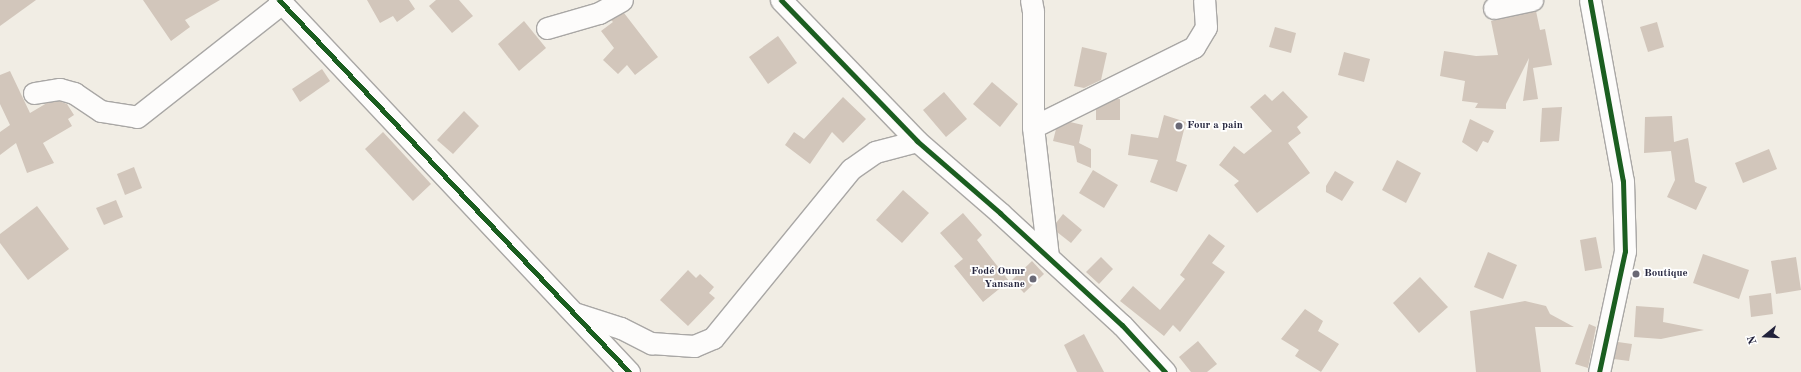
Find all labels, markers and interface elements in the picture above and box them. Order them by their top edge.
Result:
place label: Four a pain [1187,119,1243,133]
marker: Four a pain [1174,121,1184,131]
place label: Fodé Oumr Yansane [971,266,1025,292]
place label: Boutique [1644,267,1688,281]
marker: Boutique [1631,269,1641,279]
marker: Fodé Oumr Yansane [1028,274,1038,284]
north arrow [1745,316,1785,356]
text: N [1747,334,1760,346]

